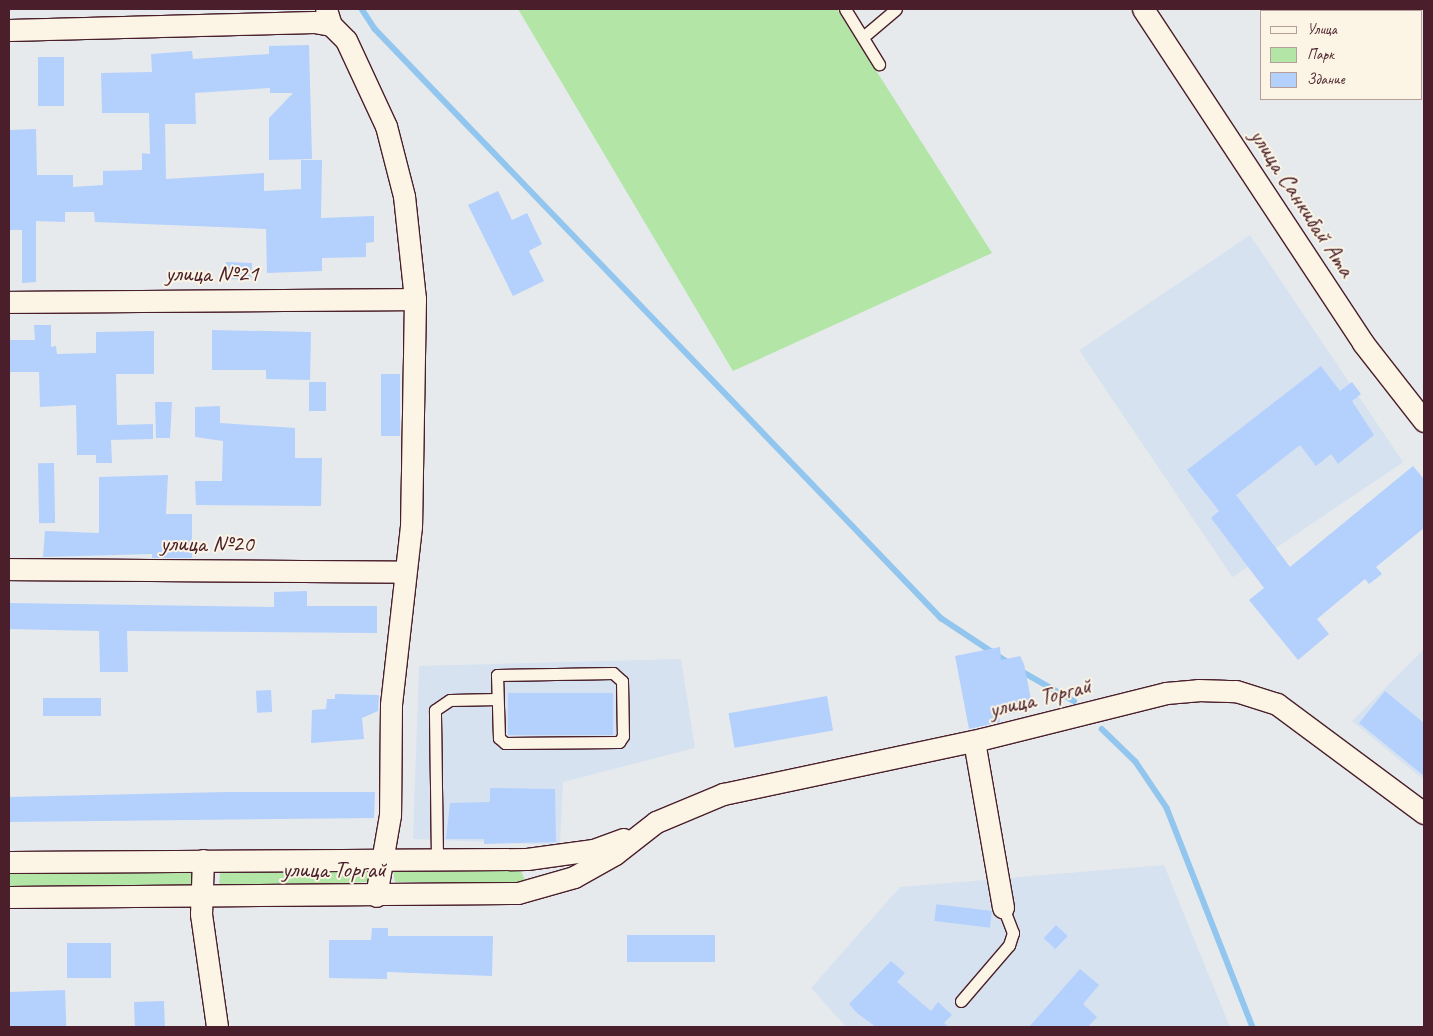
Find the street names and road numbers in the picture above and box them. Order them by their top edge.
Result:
street label: улица Санкибай Ата [1243,123,1361,283]
street label: улица №21 [165,260,259,288]
street label: улица №20 [160,530,254,558]
street label: улица Торгай [986,671,1094,725]
street label: улица Торгай [282,856,386,884]

